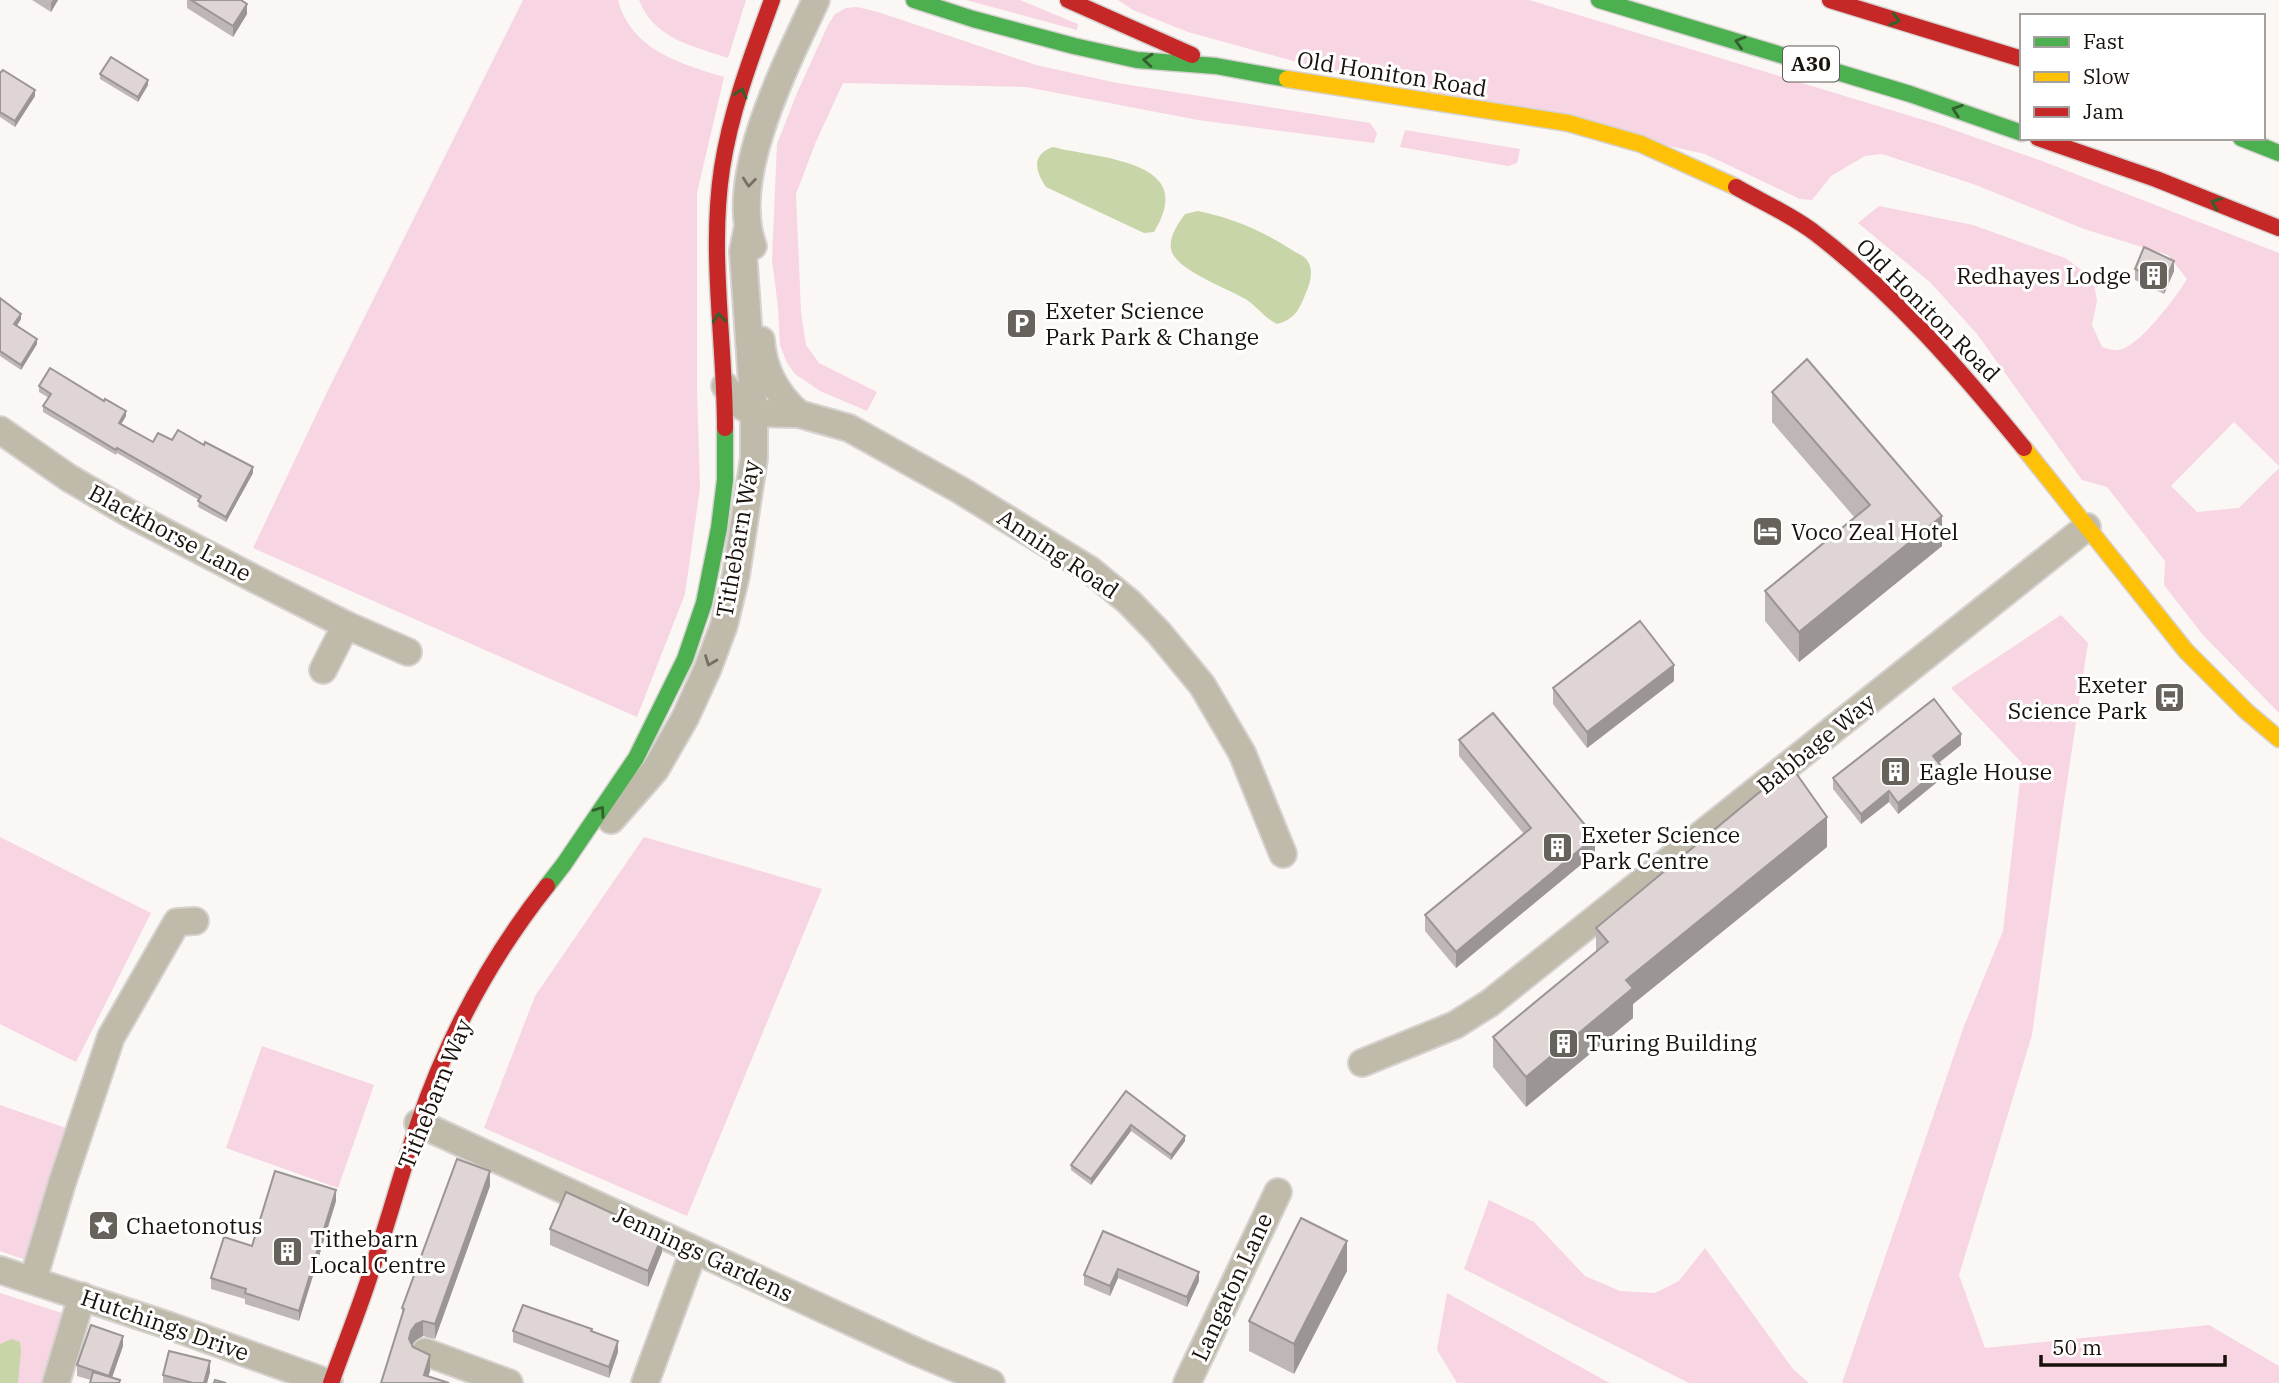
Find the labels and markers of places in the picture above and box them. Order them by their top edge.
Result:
building icon: Redhayes Lodge [2137,259,2171,293]
place label: Redhayes Lodge [1956,260,2131,290]
place label: Exeter Science Park Park & Change [1045,295,1259,351]
parking icon: Exeter Science Park Park & Change [1005,307,1039,341]
hotel icon: Voco Zeal Hotel [1751,515,1785,549]
place label: Voco Zeal Hotel [1791,516,1959,546]
place label: Exeter Science Park [2008,669,2148,725]
bus stop icon: Exeter Science Park [2153,681,2187,715]
building icon: Eagle House [1879,755,1913,789]
place label: Eagle House [1919,756,2052,786]
place label: Exeter Science Park Centre [1581,819,1740,875]
building icon: Exeter Science Park Centre [1541,831,1575,865]
building icon: Turing Building [1546,1026,1580,1060]
place label: Turing Building [1586,1027,1757,1057]
place icon: Chaetonotus [86,1209,120,1243]
place label: Chaetonotus [126,1210,263,1240]
place label: Tithebarn Local Centre [310,1223,446,1279]
building icon: Tithebarn Local Centre [270,1235,304,1269]

